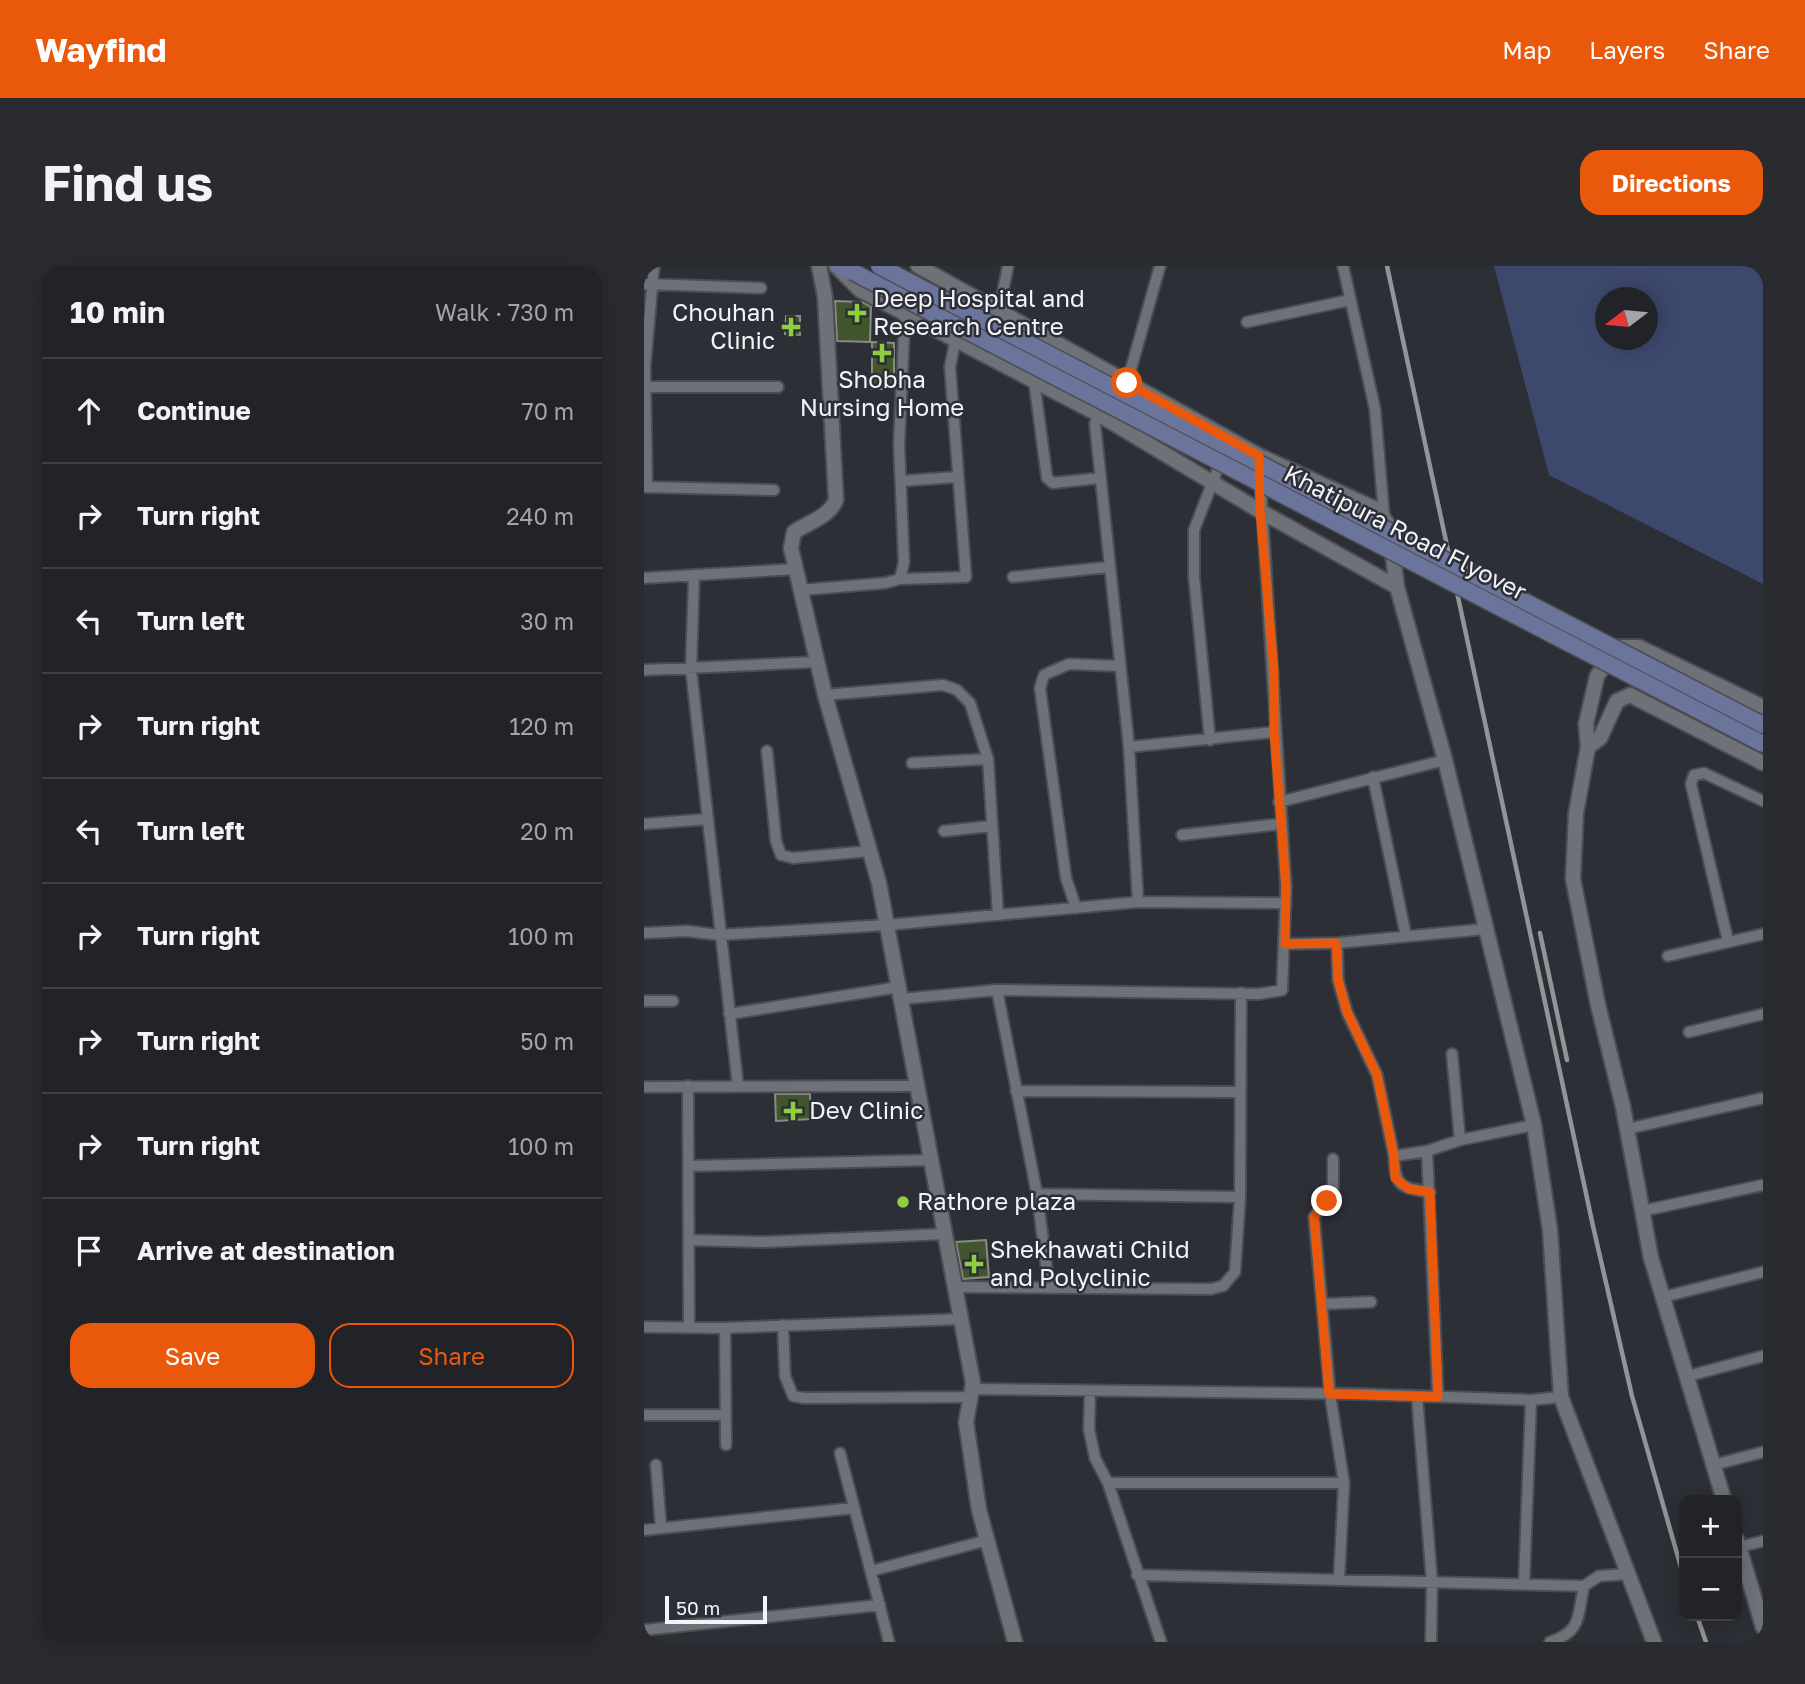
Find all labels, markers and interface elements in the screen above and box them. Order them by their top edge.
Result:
text: Wayfind [35,30,166,69]
text: Map [1502,35,1551,64]
text: Layers [1589,35,1665,64]
text: Share [1703,35,1770,64]
button: Directions [1580,150,1763,215]
text: Find us [42,153,213,212]
place label: Deep Hospital and Research Centre [873,283,1085,340]
north arrow [1595,287,1658,350]
text: 10 min [70,294,165,330]
place label: Chouhan Clinic [672,297,775,354]
text: Walk · 730 m [435,298,574,326]
marker: Deep Hospital and Research Centre [847,303,867,323]
marker: Chouhan Clinic [781,317,801,337]
marker: Shobha Nursing Home [872,343,892,363]
place label: Shobha Nursing Home [800,364,964,421]
route start [1111,367,1142,398]
icon: ahead [70,392,108,430]
text: Continue [137,395,251,426]
text: 70 m [521,397,574,425]
street label: Khatipura Road Flyover [1280,458,1532,605]
icon: right [70,497,108,535]
text: Turn right [137,500,260,531]
text: 240 m [506,502,574,530]
icon: left [70,602,108,640]
text: Turn left [137,605,245,636]
text: 30 m [520,607,574,635]
icon: right [70,707,108,745]
text: Turn right [137,710,260,741]
text: 120 m [509,712,574,740]
icon: left [70,812,108,850]
text: Turn left [137,815,245,846]
text: 20 m [520,817,574,845]
icon: right [70,917,108,955]
text: Turn right [137,920,260,951]
text: 100 m [508,922,574,950]
icon: right [70,1022,108,1060]
text: Turn right [137,1025,260,1056]
text: 50 m [520,1027,574,1055]
place label: Dev Clinic [809,1095,923,1124]
marker: Dev Clinic [783,1101,803,1121]
icon: right [70,1127,108,1165]
text: Turn right [137,1130,260,1161]
text: 100 m [508,1132,574,1160]
route end [1311,1185,1342,1216]
place label: Rathore plaza [917,1186,1076,1215]
marker: Rathore plaza [895,1194,911,1210]
icon: arrive [70,1232,108,1270]
place label: Shekhawati Child and Polyclinic [990,1234,1190,1291]
text: Arrive at destination [137,1235,395,1266]
marker: Shekhawati Child and Polyclinic [964,1254,984,1274]
button: Save [70,1323,315,1388]
button: Share [329,1323,574,1388]
map controls [1679,1495,1742,1621]
button: + [1679,1495,1742,1558]
button: − [1679,1558,1742,1621]
scale bar [665,1593,766,1625]
text: 50 m [676,1596,720,1619]

